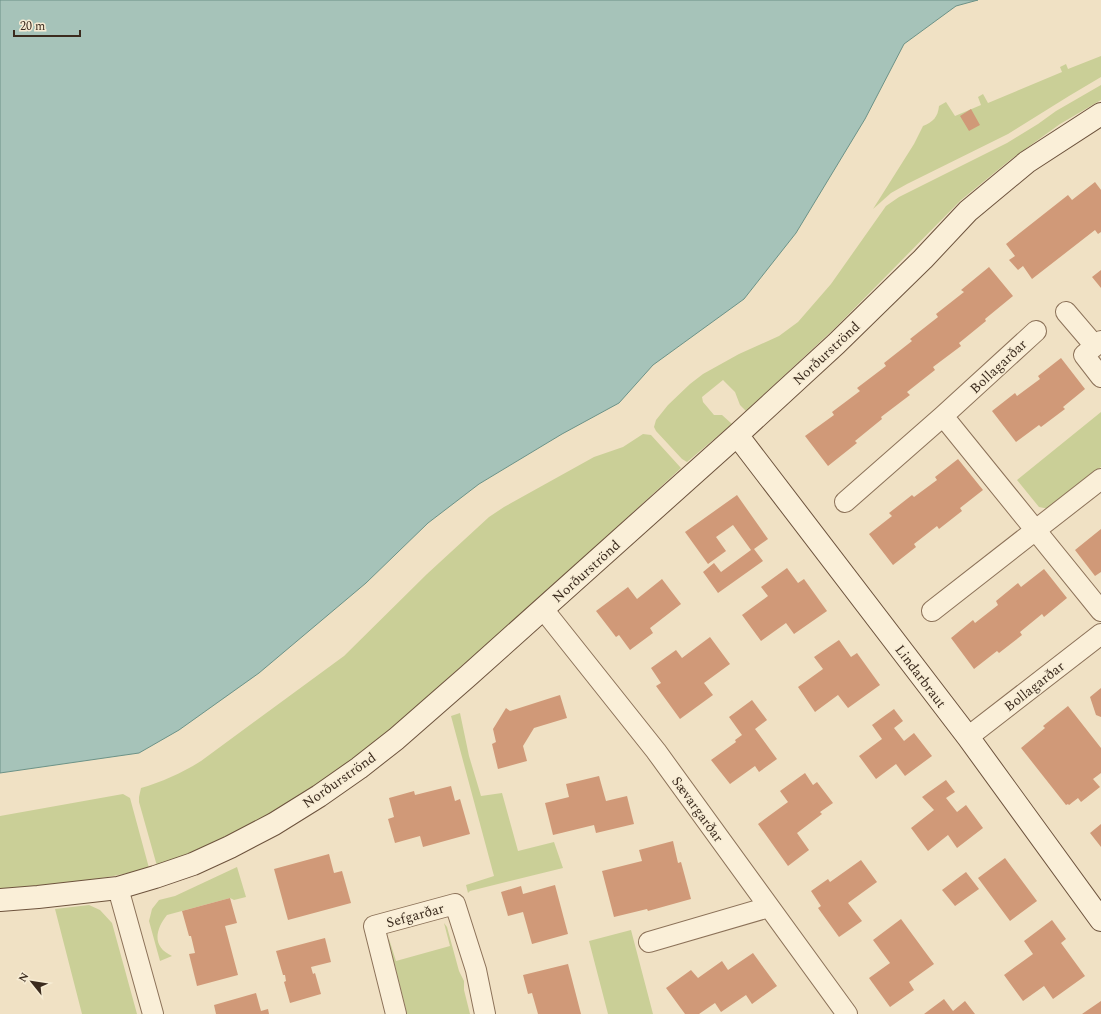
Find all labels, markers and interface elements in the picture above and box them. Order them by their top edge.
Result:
scale bar [14,12,80,38]
text: 20 m [20,17,45,36]
street label: Norðurströnd [788,316,865,390]
street label: Bollagarðar [965,334,1032,399]
street label: Norðurströnd [548,535,625,608]
street label: Lindarbraut [890,640,952,713]
street label: Bollagarðar [1000,656,1069,717]
street label: Norðurströnd [298,747,380,814]
street label: Sævargarðar [666,772,729,847]
street label: Sefgarðar [384,898,447,933]
north arrow [12,962,52,1002]
text: N [14,969,33,985]

